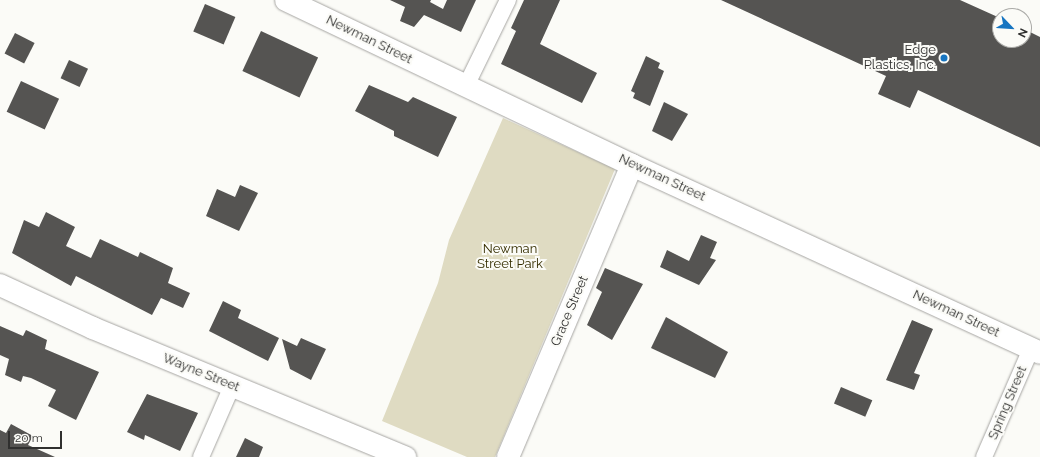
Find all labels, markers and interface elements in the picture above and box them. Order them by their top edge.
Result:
north arrow [992,8,1032,48]
street label: Newman Street [323,12,415,68]
text: N [1015,26,1030,39]
place label: Edge Plastics, Inc. [864,43,936,74]
marker: Edge Plastics, Inc. [939,53,949,63]
street label: Newman Street [616,151,708,205]
park label: Newman Street Park [477,242,543,273]
street label: Grace Street [548,273,592,349]
street label: Newman Street [910,287,1002,341]
street label: Wayne Street [160,351,242,395]
street label: Spring Street [986,364,1030,442]
scale bar [10,423,64,449]
text: 20 m [15,431,43,445]

